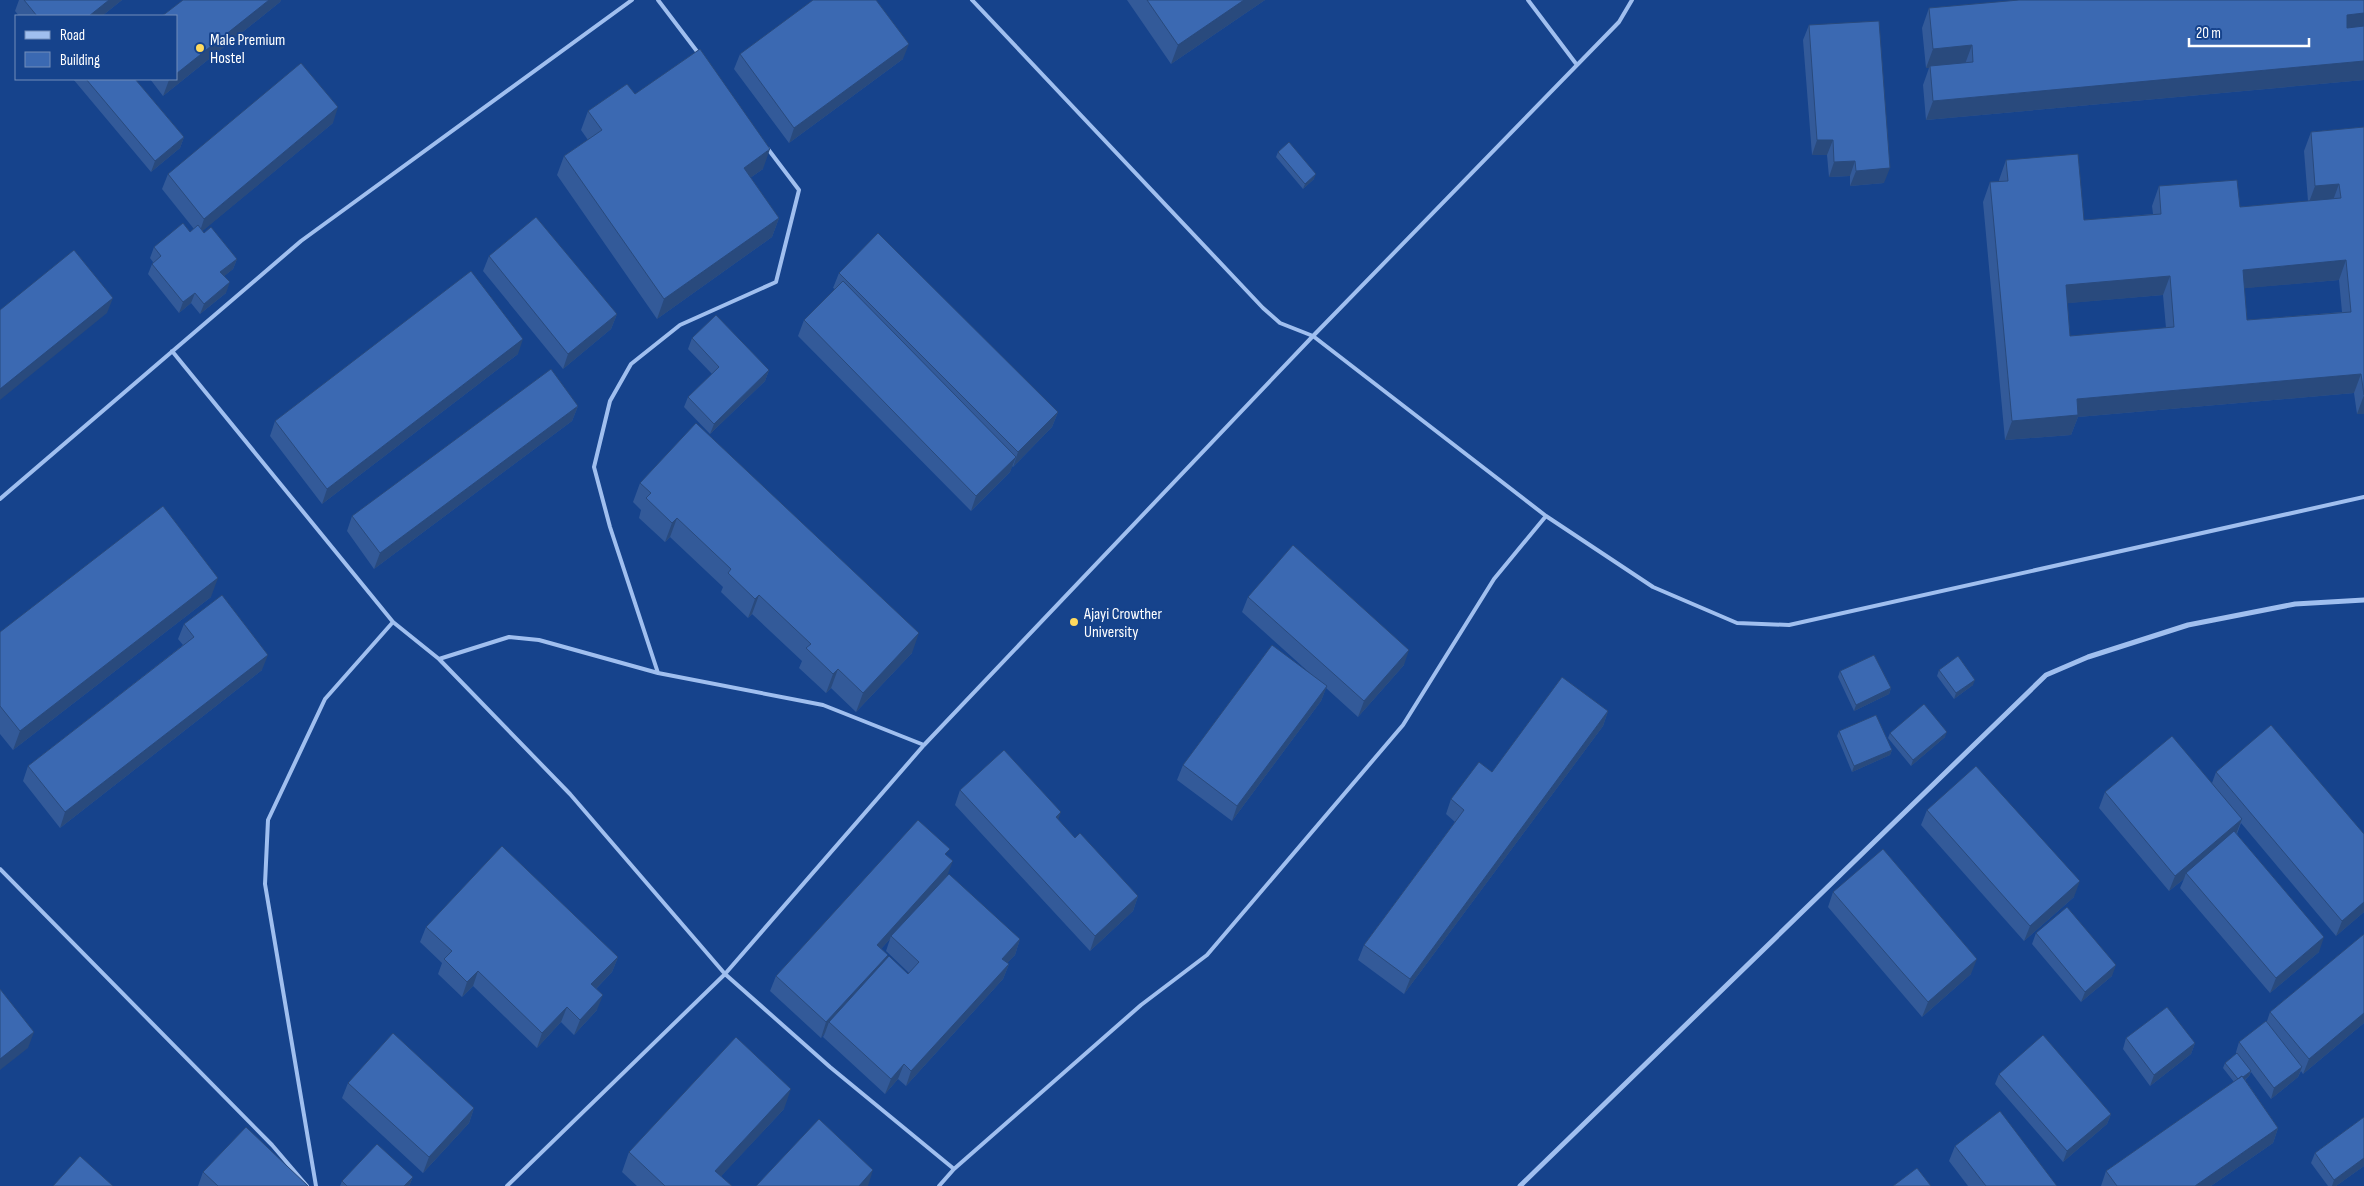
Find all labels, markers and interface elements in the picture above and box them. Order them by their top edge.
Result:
legend [15,15,178,80]
scale bar [2189,15,2309,47]
text: 20 m [2196,24,2221,43]
text: Road [60,26,85,45]
place label: Male Premium Hostel [210,31,285,68]
marker: Male Premium Hostel [194,42,206,54]
text: Building [60,51,100,70]
place label: Ajayi Crowther University [1083,605,1163,642]
marker: Ajayi Crowther University [1068,616,1080,628]

